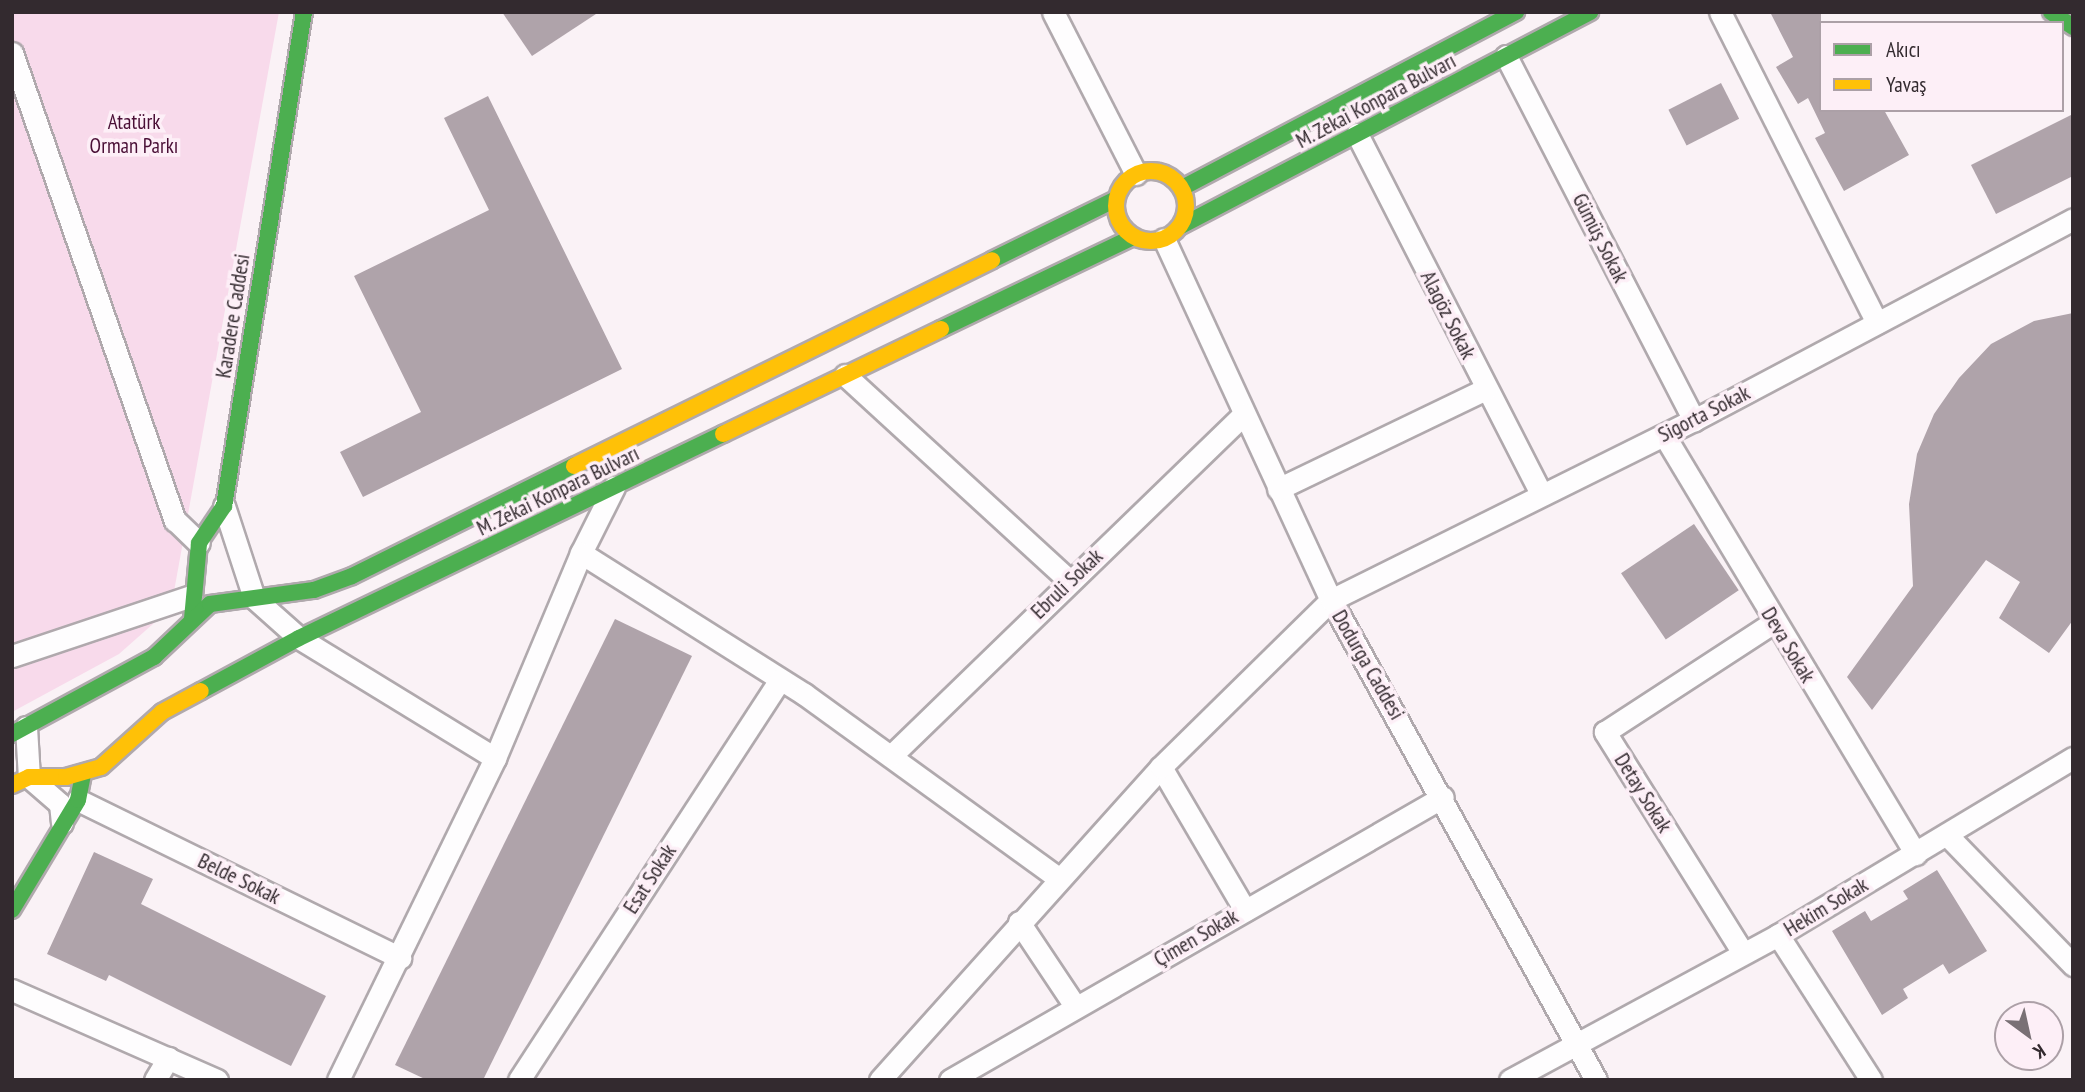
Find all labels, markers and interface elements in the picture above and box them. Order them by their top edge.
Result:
legend [1819,21,2064,112]
text: Akıcı [1886,36,1921,63]
street label: M. Zekai Konpara Bulvarı [1291,48,1461,154]
text: Yavaş [1886,71,1926,98]
park label: Atatürk Orman Parkı [90,109,178,159]
street label: Gümüş Sokak [1567,189,1633,287]
street label: Karadere Caddesi [211,252,255,380]
street label: Alagöz Sokak [1415,267,1481,363]
street label: Sigorta Sokak [1654,380,1754,448]
street label: M. Zekai Konpara Bulvarı [472,440,644,542]
street label: Ebruli Sokak [1026,544,1108,624]
street label: Deva Sokak [1756,603,1820,687]
street label: Dodurga Caddesi [1327,606,1409,724]
street label: Detay Sokak [1609,749,1677,837]
street label: Esat Sokak [618,840,682,918]
street label: Belde Sokak [194,848,284,910]
street label: Hekim Sokak [1779,872,1873,942]
street label: Çimen Sokak [1149,904,1243,972]
north arrow [1994,1001,2064,1071]
text: K [2029,1039,2050,1065]

